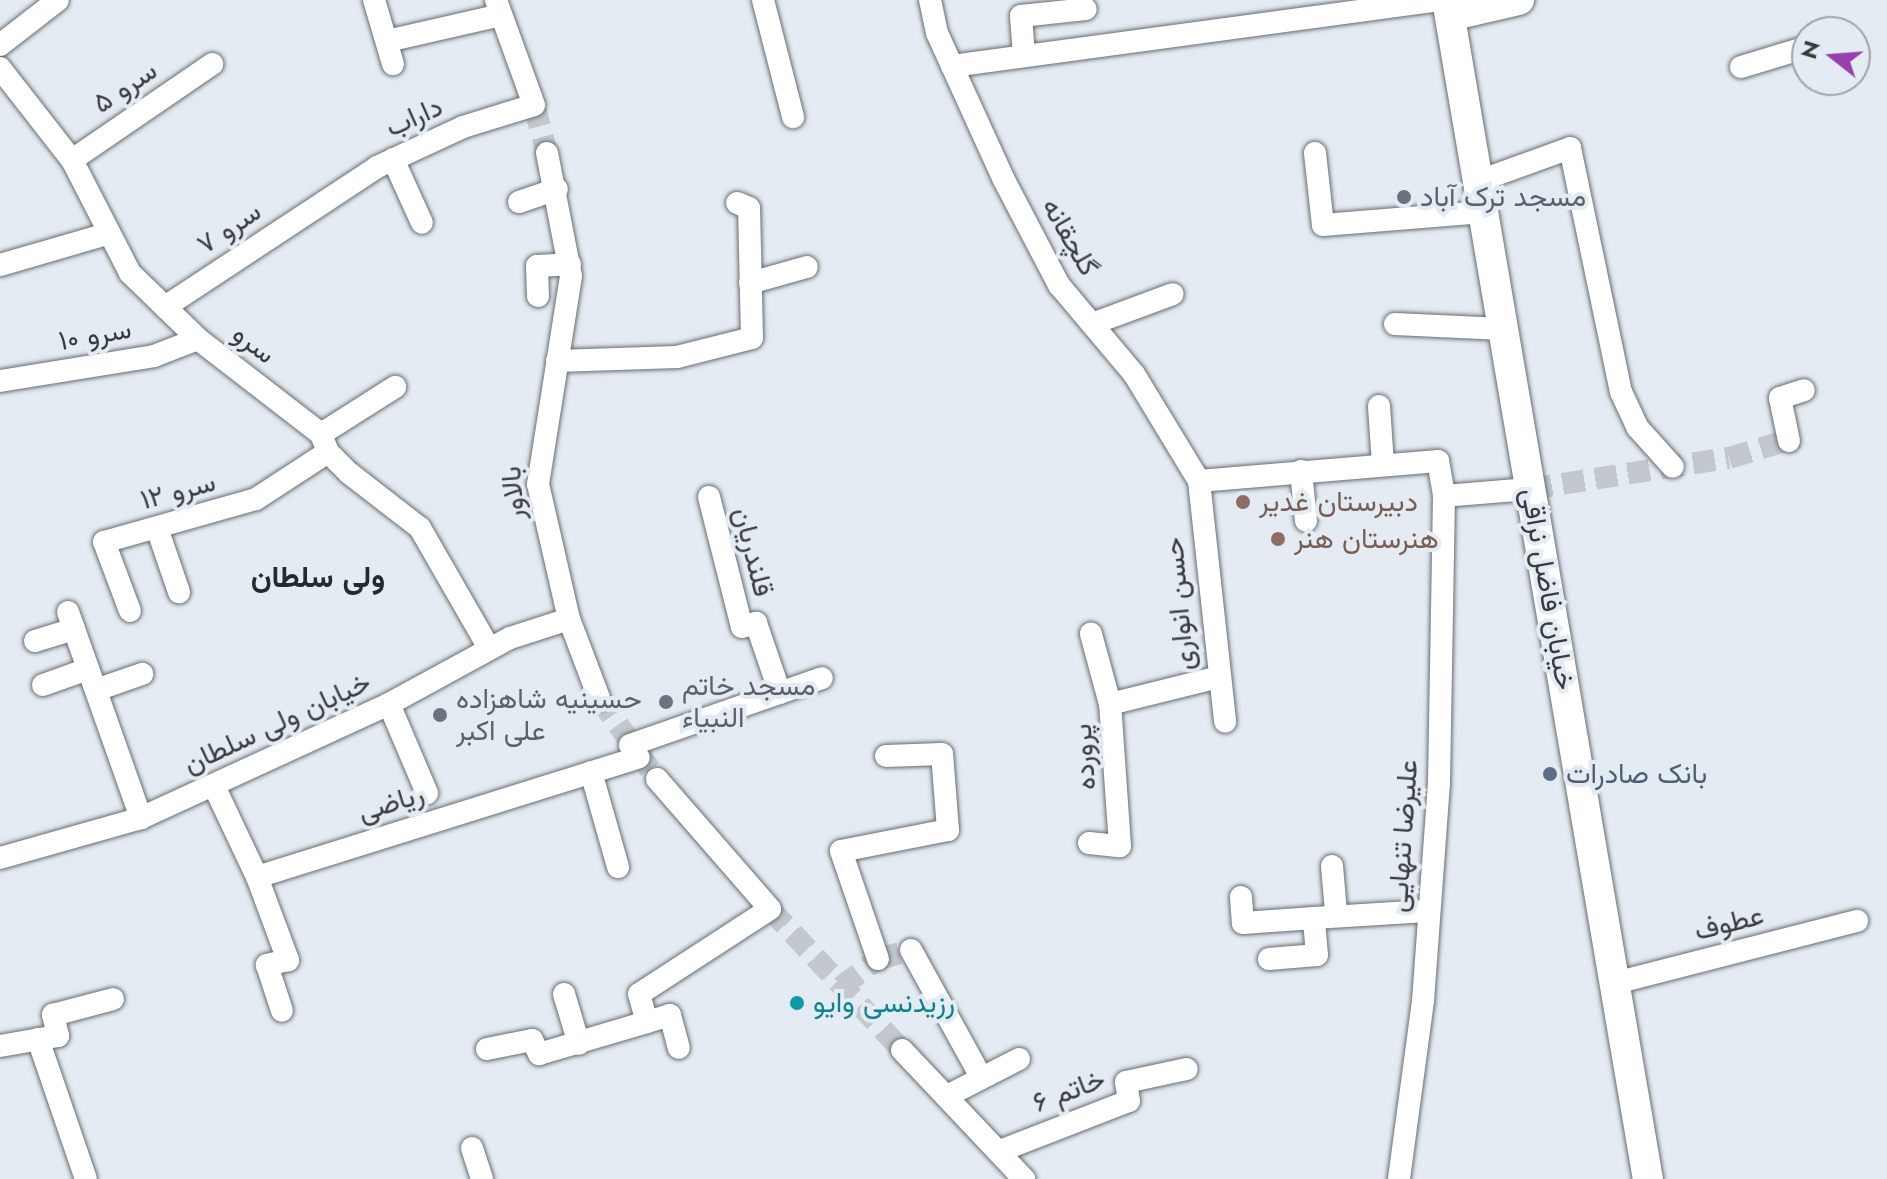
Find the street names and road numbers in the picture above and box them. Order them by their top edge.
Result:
street label: سرو ۵ [87,54,163,120]
street label: داراب [380,90,448,144]
street label: گلچقانه [1034,192,1106,282]
street label: سرو ۷ [191,195,267,261]
street label: سرو ۱۰ [56,312,134,358]
street label: سرو [226,317,282,371]
street label: سرو ۱۲ [137,465,219,517]
street label: بالاور [494,465,532,521]
street label: خیابان فاضل نراقی [1514,486,1582,692]
street label: قلندریان [726,504,780,600]
street label: حسن انواری [1156,536,1202,672]
street label: خیابان ولی سلطان [178,665,376,781]
street label: پرورده [1065,723,1103,791]
street label: علیرضا تنهایی [1381,758,1425,914]
street label: ریاضی [354,777,428,829]
street label: عطوف [1691,898,1767,948]
street label: خاتم ۶ [1028,1062,1110,1120]

